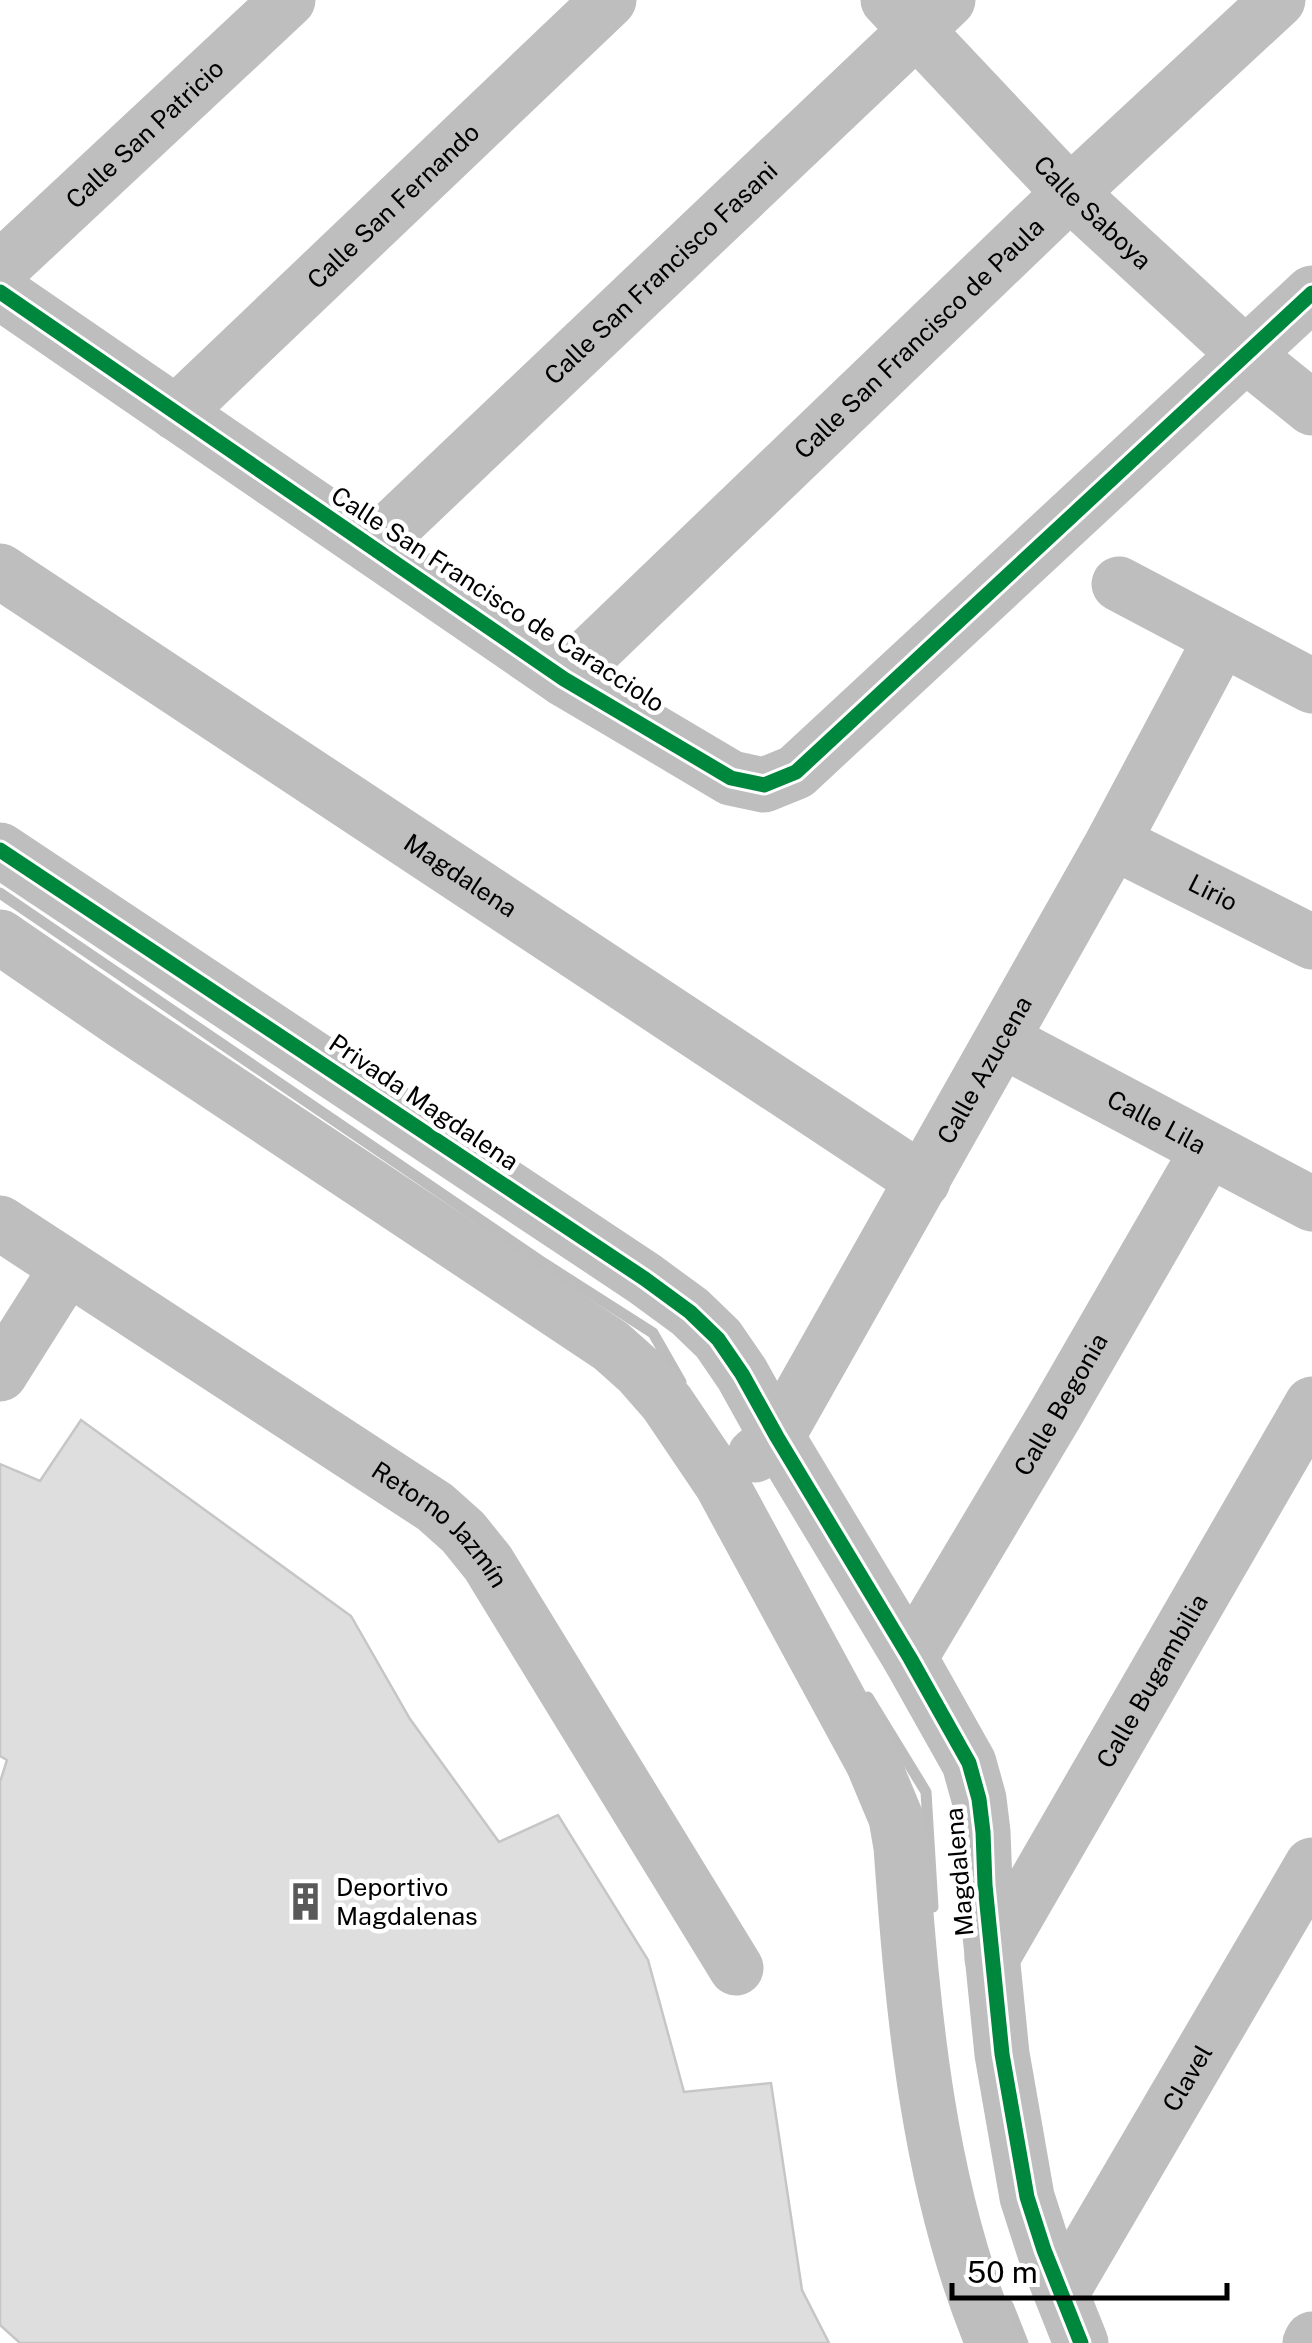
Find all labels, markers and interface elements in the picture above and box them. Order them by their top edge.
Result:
street label: Calle San Patricio [60,53,230,215]
street label: Calle San Fernando [301,117,485,295]
street label: Calle Saboya [1028,149,1158,275]
street label: Calle San Francisco Fasani [538,155,783,391]
street label: Calle San Francisco de Paula [788,211,1050,465]
street label: Calle San Francisco de Caracciolo [326,480,670,718]
street label: Magdalena [398,827,523,923]
street label: Lirio [1184,867,1243,917]
street label: Calle Azucena [931,991,1038,1149]
street label: Privada Magdalena [324,1028,524,1176]
street label: Calle Lila [1102,1084,1211,1160]
street label: Calle Begonia [1007,1328,1114,1481]
street label: Retorno Jazmín [366,1455,514,1593]
street label: Calle Bugambilia [1090,1589,1214,1773]
street label: Magdalena [938,1806,980,1938]
place label: Deportivo Magdalenas [336,1872,478,1931]
building icon: Deportivo Magdalenas [285,1880,327,1922]
street label: Clavel [1156,2039,1218,2117]
scale bar [952,2238,1227,2300]
text: 50 m [967,2254,1038,2290]

